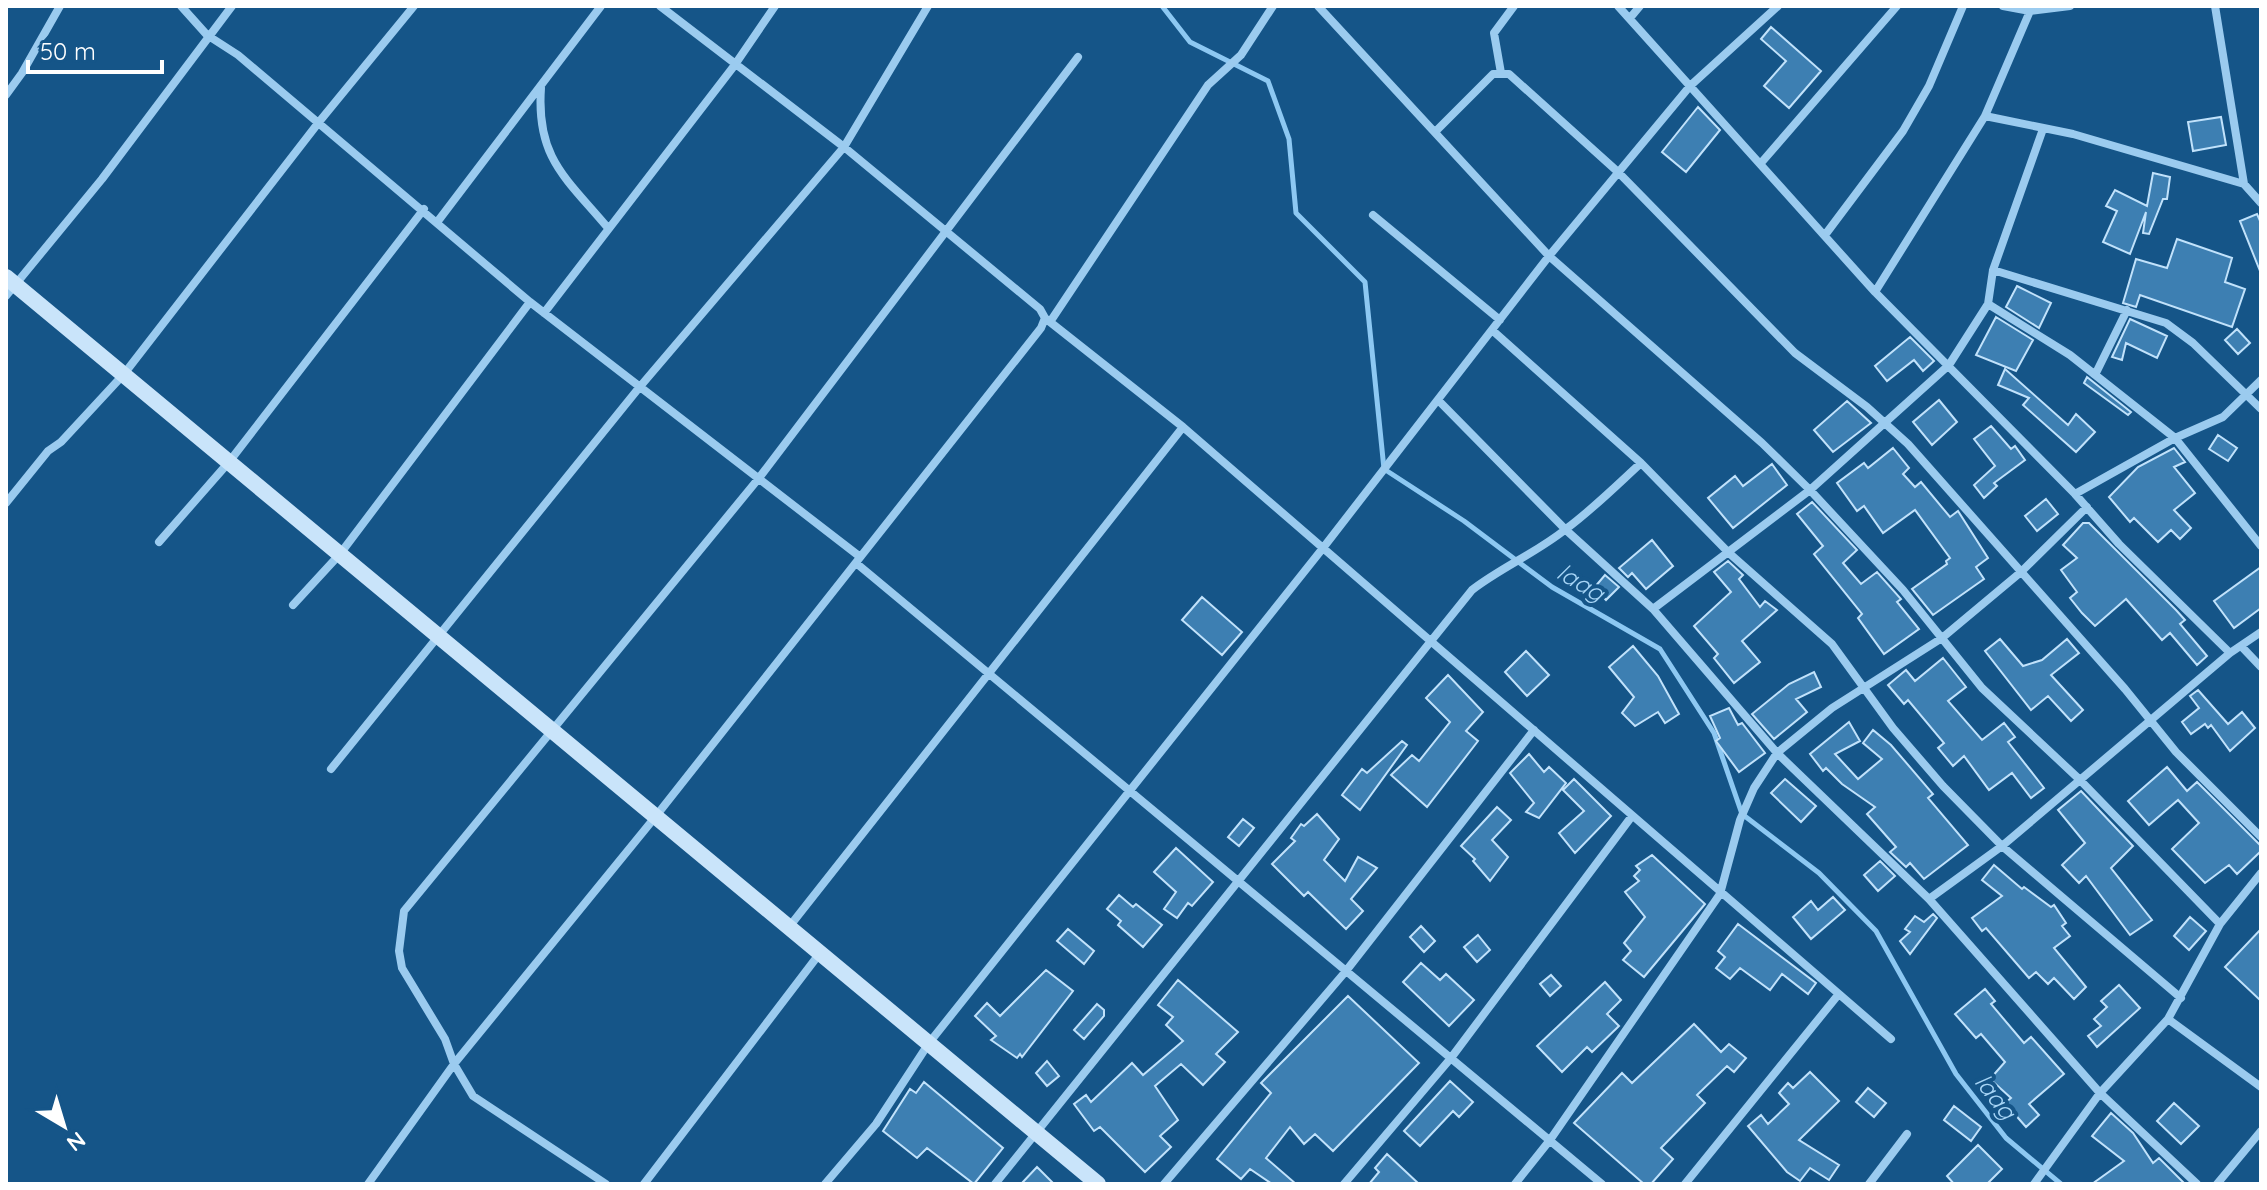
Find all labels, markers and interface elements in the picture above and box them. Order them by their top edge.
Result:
scale bar [28,24,162,74]
text: 50 m [40,36,96,66]
water label: laag [1552,556,1612,609]
water label: laag [1969,1067,2024,1126]
north arrow [24,1086,104,1166]
text: N [61,1126,91,1158]

